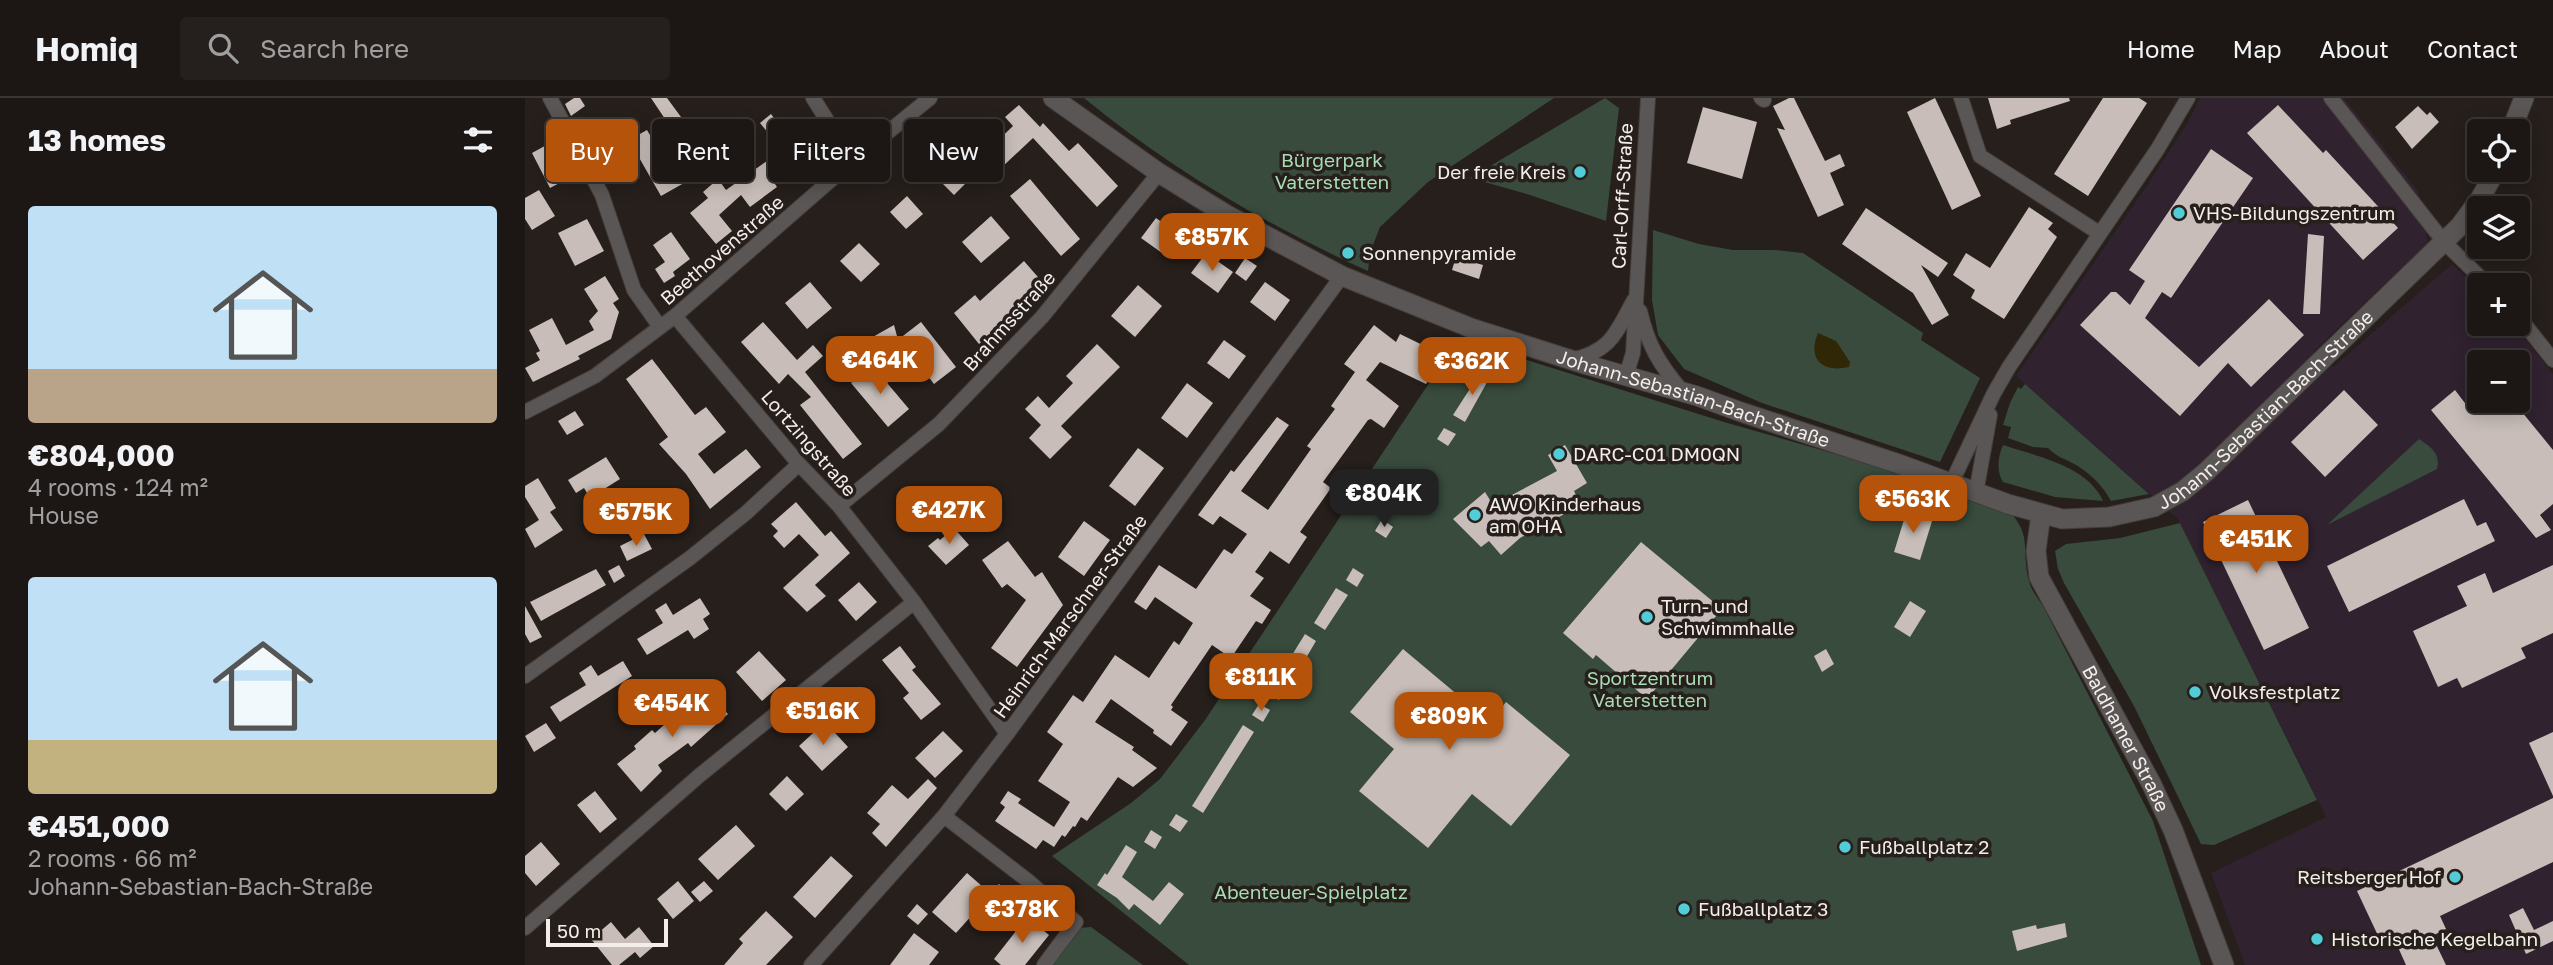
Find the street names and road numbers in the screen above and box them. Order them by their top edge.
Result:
street label: Carl-Orff-Straße [1606,123,1637,269]
street label: Beethovenstraße [655,190,788,309]
street label: Brahmsstraße [958,266,1060,376]
street label: Johann-Sebastian-Bach-Straße [2153,305,2378,514]
street label: Johann-Sebastian-Bach-Straße [1554,344,1833,451]
street label: Lortzingstraße [757,385,862,501]
street label: Heinrich-Marschner-Straße [988,509,1151,722]
street label: Baldhamer Straße [2078,661,2175,815]

